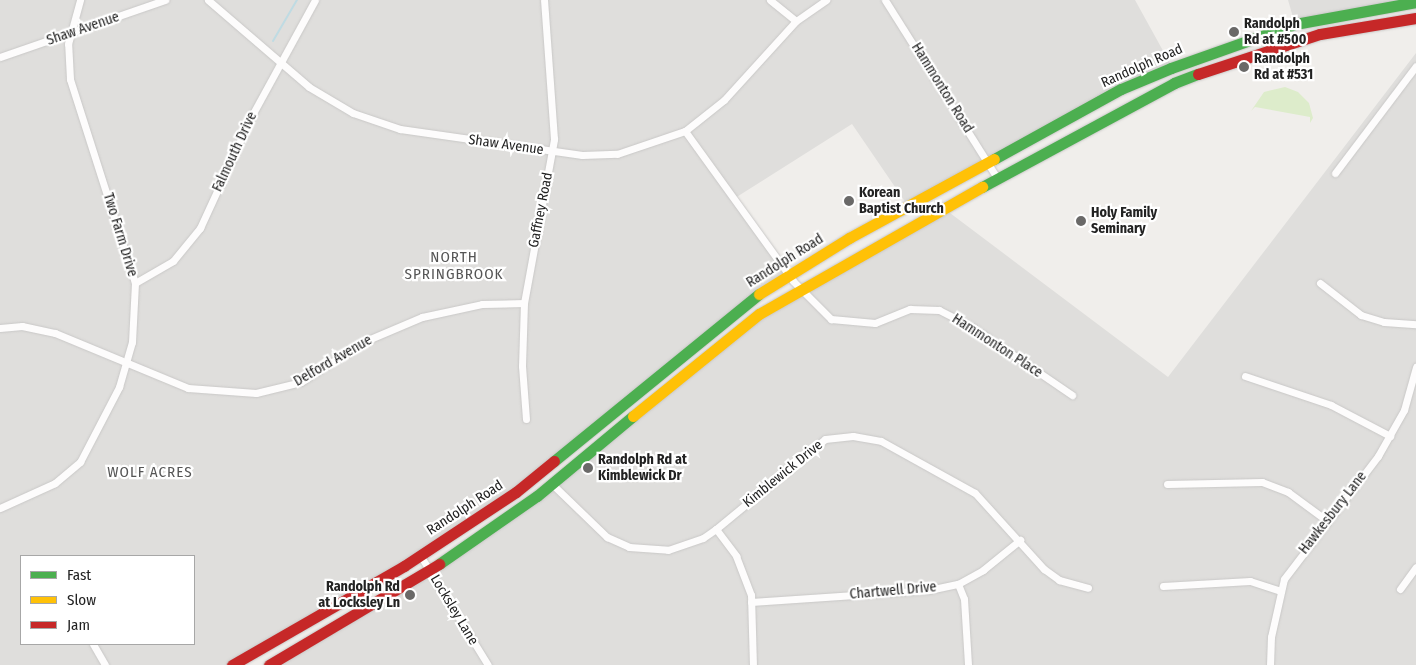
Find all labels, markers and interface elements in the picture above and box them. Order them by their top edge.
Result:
street label: Shaw Avenue [45,9,121,49]
place label: Randolph Rd at #500 [1244,16,1306,48]
marker: Randolph Rd at #500 [1228,26,1240,38]
street label: Hammonton Road [908,40,976,136]
street label: Randolph Road [1099,41,1185,91]
place label: Randolph Rd at #531 [1254,51,1313,84]
marker: Randolph Rd at #531 [1238,61,1250,73]
street label: Falmouth Drive [209,109,261,195]
street label: Shaw Avenue [467,131,545,159]
street label: Gaffney Road [525,171,557,249]
place label: Korean Baptist Church [859,185,944,218]
street label: Two Farm Drive [99,191,141,279]
marker: Korean Baptist Church [843,195,855,207]
place label: Holy Family Seminary [1091,205,1157,238]
marker: Holy Family Seminary [1075,215,1087,227]
street label: Randolph Road [743,231,827,291]
district label: NORTH SPRINGBROOK [403,248,505,283]
street label: Hammonton Place [949,311,1045,381]
street label: Delford Avenue [291,332,375,390]
street label: Kimblewick Drive [740,437,826,511]
place label: Randolph Rd at Kimblewick Dr [598,452,687,484]
marker: Randolph Rd at Kimblewick Dr [582,462,594,474]
district label: WOLF ACRES [106,464,194,482]
street label: Hawkesbury Lane [1296,468,1370,558]
street label: Randolph Road [424,477,506,539]
legend [20,555,195,645]
text: Fast [67,566,91,584]
street label: Locksley Lane [426,572,482,648]
place label: Randolph Rd at Locksley Ln [318,579,400,612]
street label: Chartwell Drive [849,579,937,603]
marker: Randolph Rd at Locksley Ln [404,589,416,601]
text: Slow [67,591,96,609]
text: Jam [67,616,90,634]

